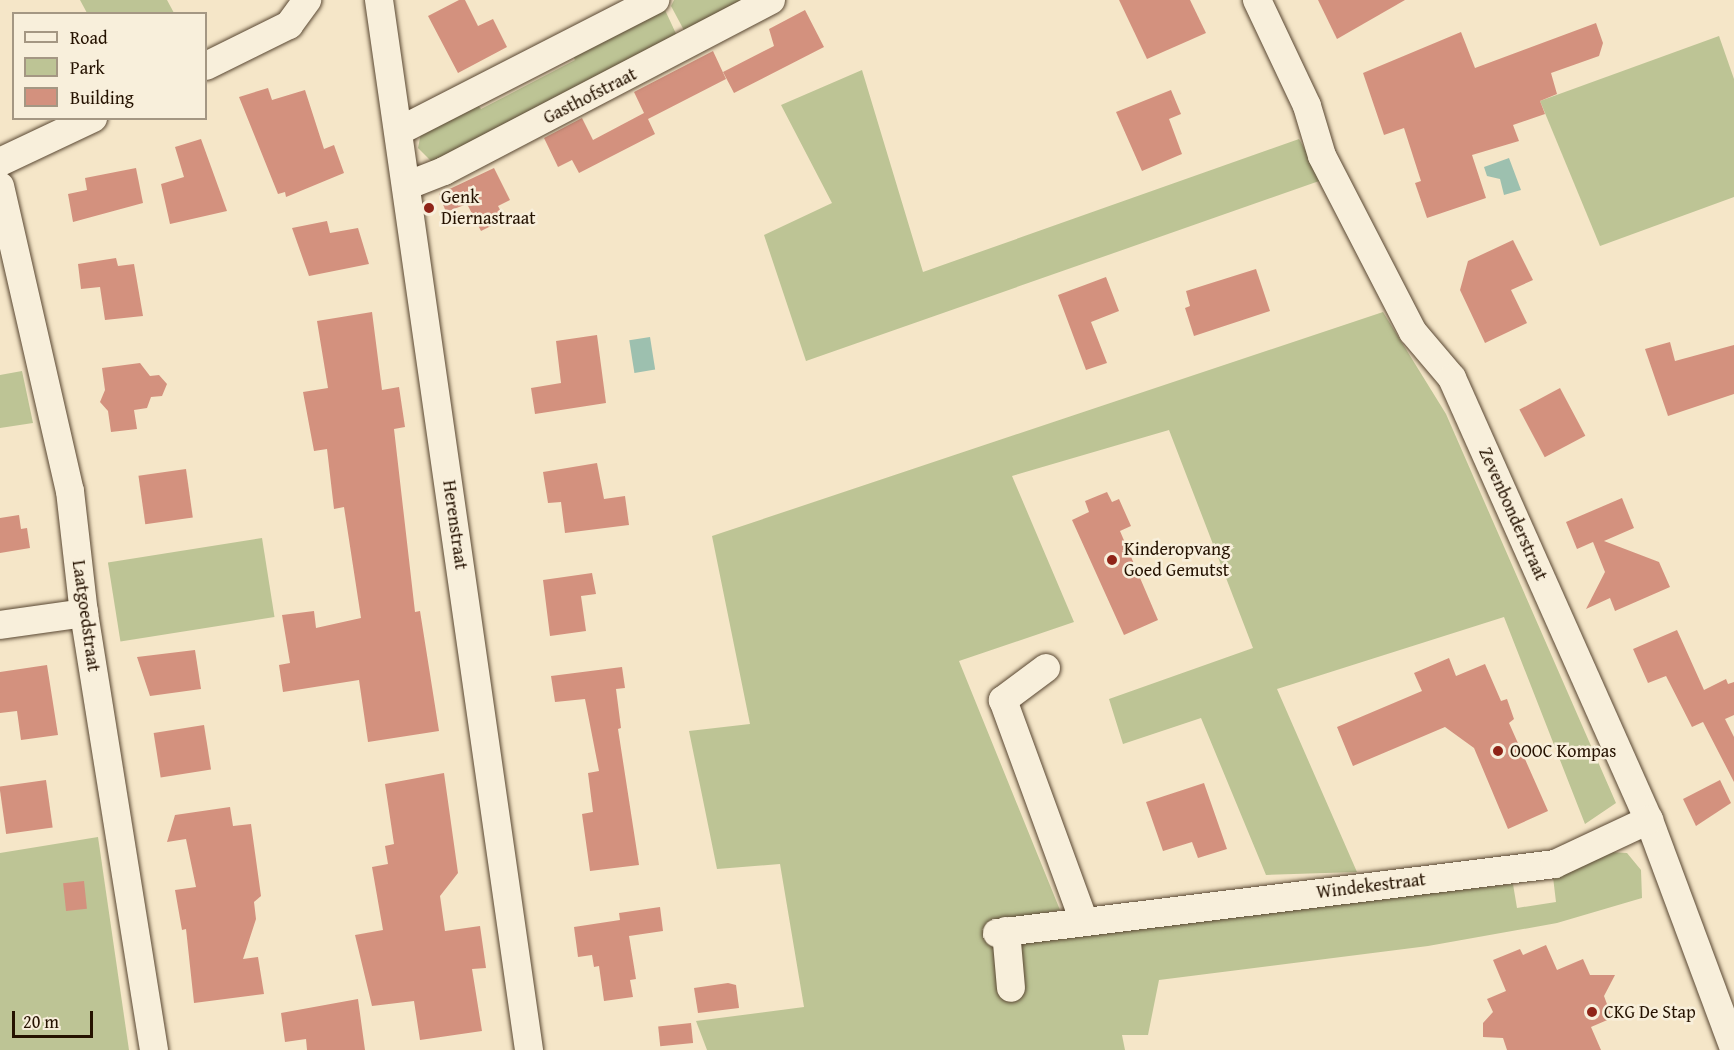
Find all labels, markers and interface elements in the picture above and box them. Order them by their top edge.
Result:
legend [12,12,207,120]
text: Road [70,24,108,51]
text: Park [70,54,105,81]
street label: Gasthofstraat [540,63,640,129]
text: Building [70,84,134,111]
place label: Genk Diernastraat [441,187,536,230]
marker: Genk Diernastraat [422,201,436,215]
street label: Zevenbonderstraat [1474,444,1552,584]
street label: Herenstraat [438,479,472,571]
place label: Kinderopvang Goed Gemutst [1124,539,1230,582]
marker: Kinderopvang Goed Gemutst [1105,553,1119,567]
street label: Laatgoedstraat [67,559,105,673]
place label: OOOC Kompas [1510,740,1616,762]
marker: OOOC Kompas [1491,744,1505,758]
street label: Windekestraat [1315,869,1427,903]
scale bar [15,999,96,1037]
place label: CKG De Stap [1604,1001,1696,1023]
marker: CKG De Stap [1585,1005,1599,1019]
text: 20 m [23,1008,59,1035]

